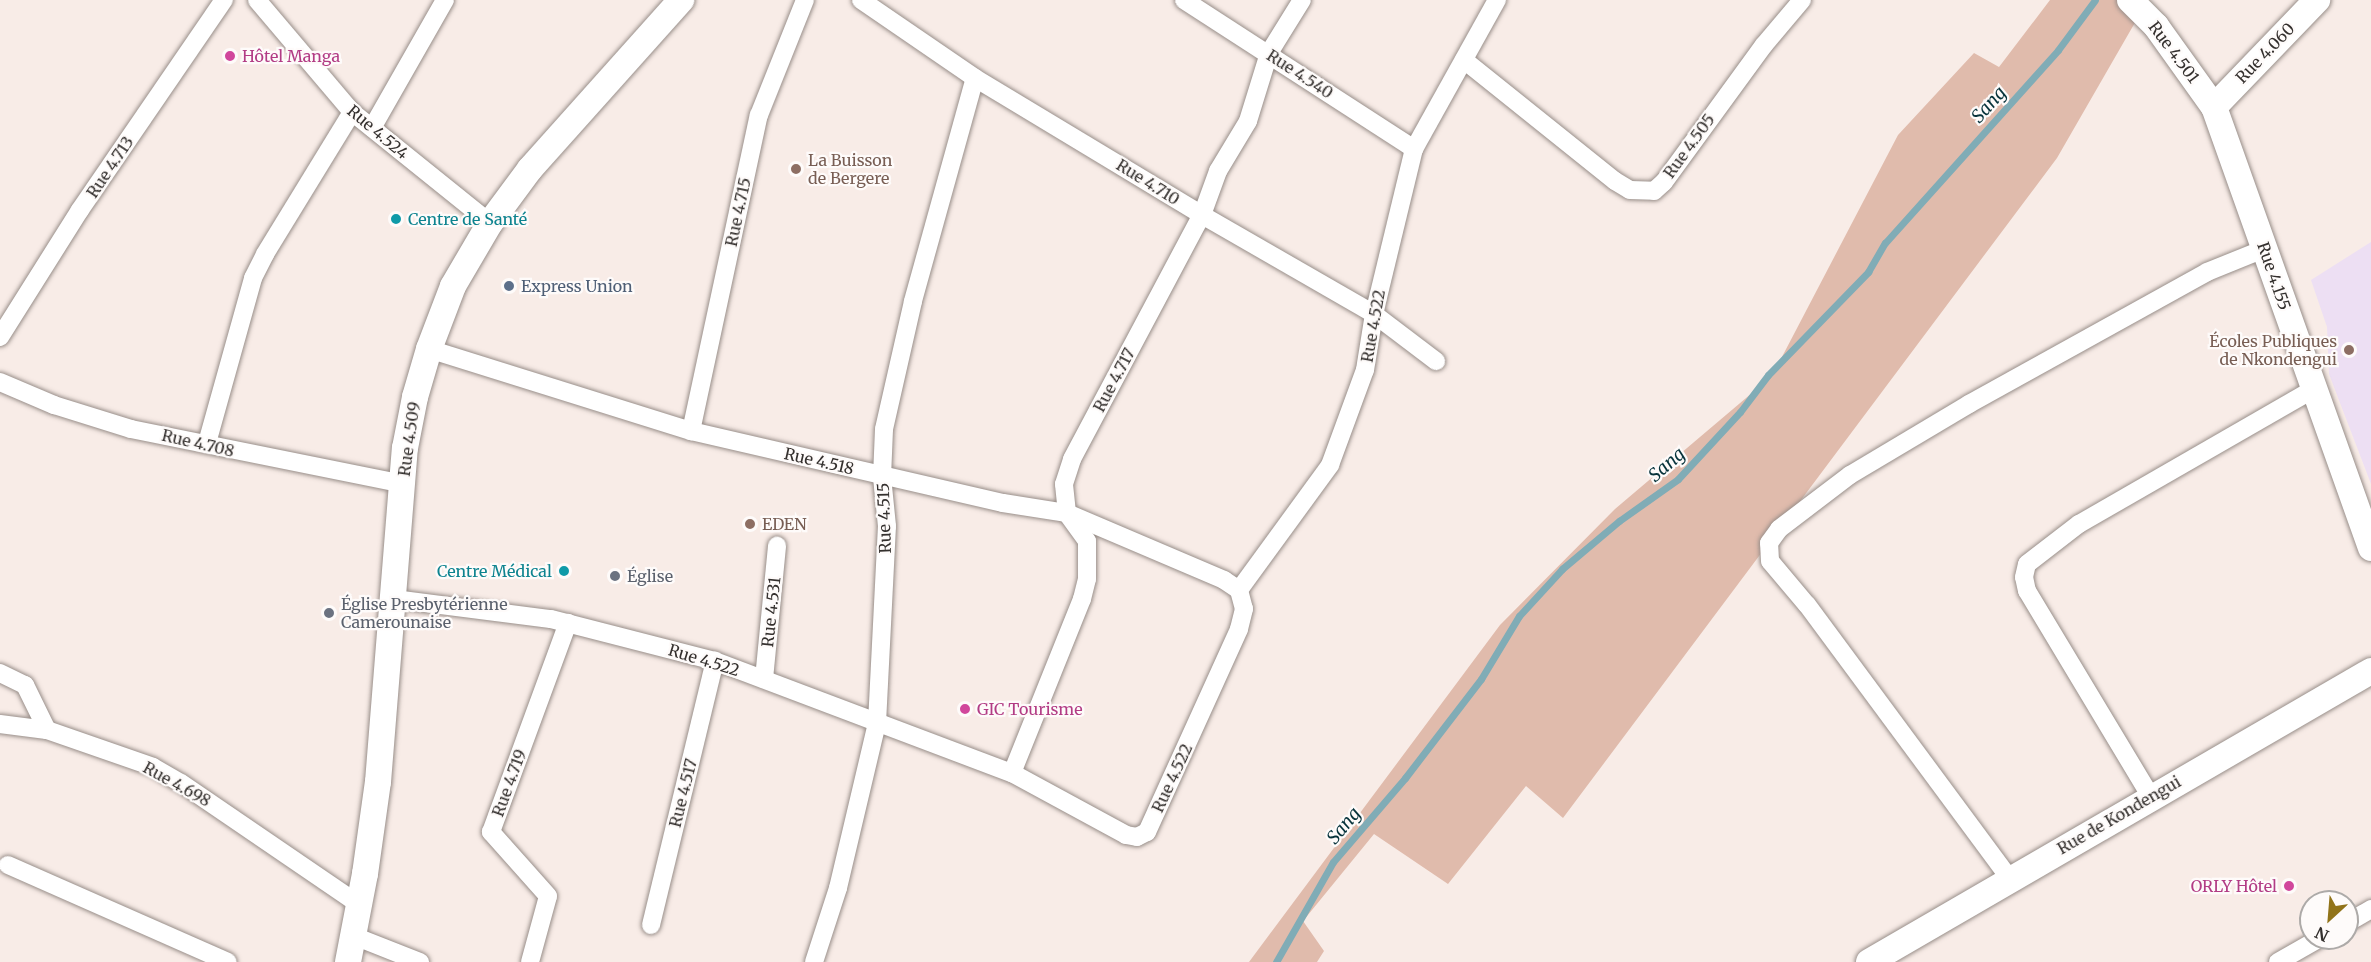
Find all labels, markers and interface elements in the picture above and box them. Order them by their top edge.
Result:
street label: Rue 4.501 [2145,17,2203,87]
street label: Rue 4.060 [2232,19,2298,87]
street label: Rue 4.540 [1263,45,1337,103]
place label: Hôtel Manga [242,46,340,66]
marker: Hôtel Manga [223,49,237,63]
water label: Sang [1967,83,2011,127]
street label: Rue 4.524 [344,101,412,163]
street label: Rue 4.505 [1659,110,1719,182]
street label: Rue 4.713 [82,133,138,201]
place label: La Buisson de Bergere [808,150,892,188]
street label: Rue 4.710 [1113,155,1183,209]
marker: La Buisson de Bergere [789,162,803,176]
street label: Rue 4.715 [721,176,755,248]
place label: Centre de Santé [408,209,527,229]
marker: Centre de Santé [389,212,403,226]
street label: Rue 4.155 [2253,239,2295,313]
place label: Express Union [521,276,633,296]
marker: Express Union [502,279,516,293]
street label: Rue 4.522 [1357,288,1389,364]
place label: Écoles Publiques de Nkondengui [2209,331,2337,369]
marker: Écoles Publiques de Nkondengui [2342,343,2356,357]
street label: Rue 4.717 [1089,345,1139,415]
street label: Rue 4.509 [394,400,424,478]
street label: Rue 4.708 [160,425,236,461]
water label: Sang [1645,443,1689,487]
street label: Rue 4.518 [782,444,856,478]
street label: Rue 4.515 [873,482,895,554]
place label: EDEN [762,514,807,534]
marker: EDEN [743,517,757,531]
place label: Centre Médical [437,561,552,581]
marker: Centre Médical [557,564,571,578]
place label: Église [627,566,673,586]
marker: Église [608,569,622,583]
street label: Rue 4.531 [758,576,784,648]
place label: Église Presbytérienne Camerounaise [341,594,508,632]
marker: Église Presbytérienne Camerounaise [322,606,336,620]
street label: Rue 4.522 [666,640,742,680]
place label: GIC Tourisme [977,699,1083,719]
marker: GIC Tourisme [958,702,972,716]
street label: Rue 4.522 [1148,741,1196,815]
street label: Rue 4.719 [488,747,530,819]
street label: Rue 4.517 [665,757,701,829]
street label: Rue 4.698 [140,758,214,810]
street label: Rue de Kondengui [2054,772,2184,858]
water label: Sang [1323,803,1365,849]
place label: ORLY Hôtel [2191,876,2277,896]
marker: ORLY Hôtel [2282,879,2296,893]
north arrow [2299,890,2359,950]
text: N [2312,923,2332,946]

